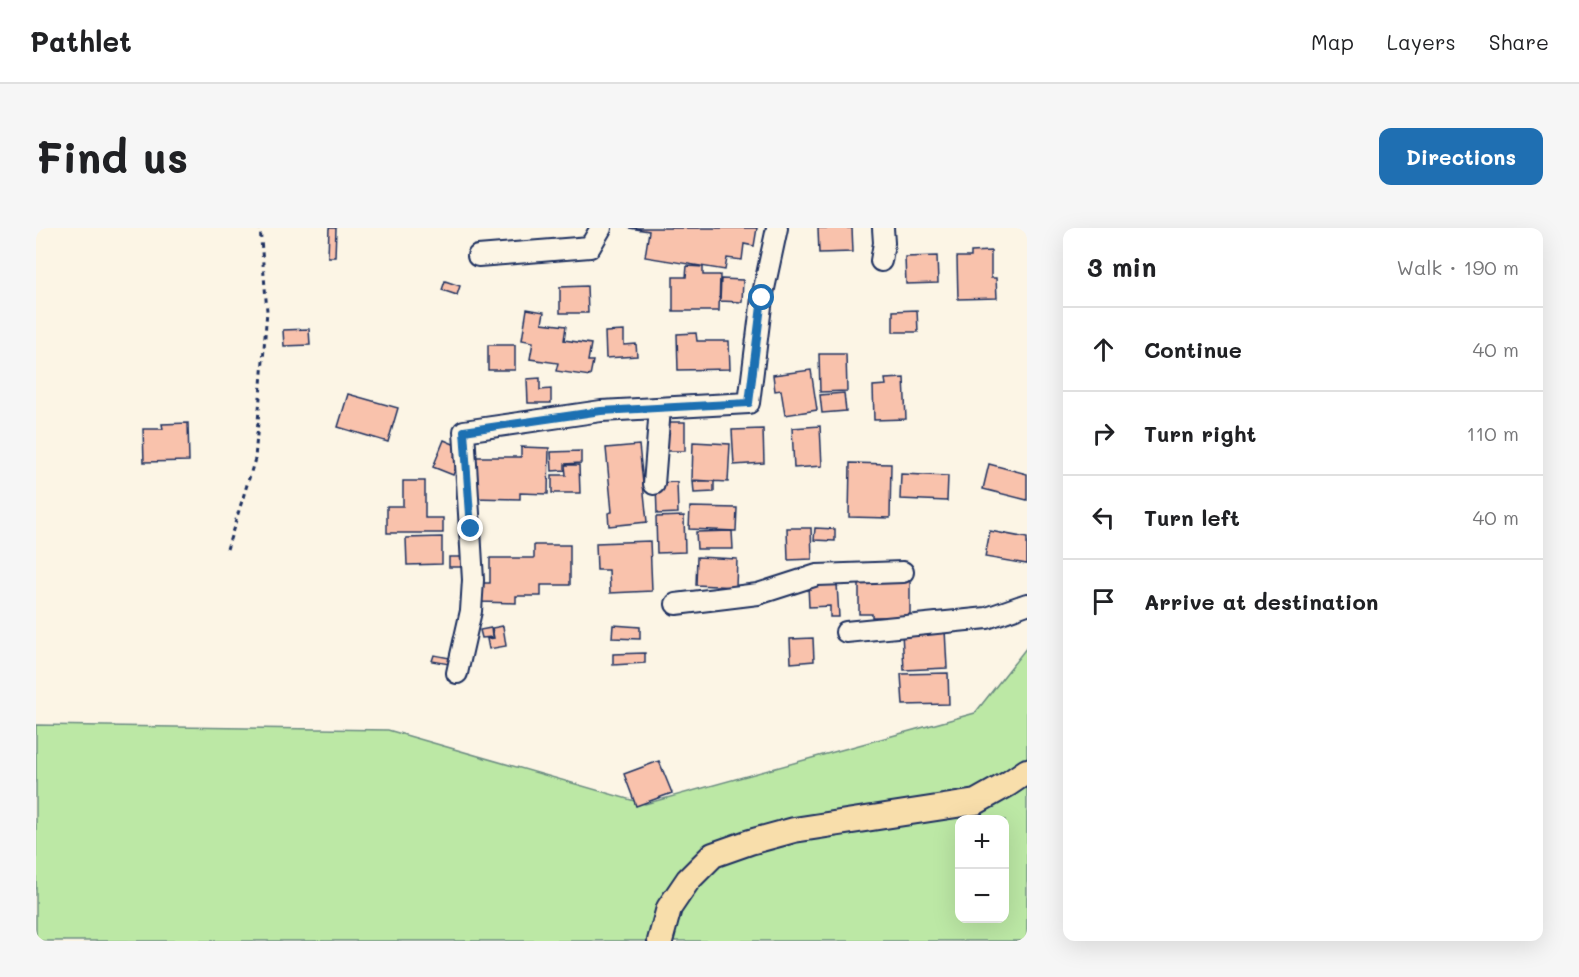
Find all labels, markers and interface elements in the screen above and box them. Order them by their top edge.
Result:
text: Pathlet [30,23,132,59]
text: Map [1311,28,1354,55]
text: Layers [1387,28,1456,55]
text: Share [1489,28,1549,55]
button: Directions [1379,128,1543,185]
text: Find us [36,129,188,184]
text: 3 min [1087,250,1156,284]
text: Walk · 190 m [1396,254,1519,280]
route start [748,284,774,310]
icon: ahead [1087,333,1120,366]
text: Continue [1144,335,1242,364]
text: 40 m [1473,336,1519,362]
icon: right [1087,417,1120,450]
text: Turn right [1144,419,1256,448]
text: 110 m [1466,420,1519,446]
icon: left [1087,501,1120,534]
text: Turn left [1144,503,1240,532]
text: 40 m [1473,504,1519,530]
route end [457,515,483,541]
icon: arrive [1087,585,1120,618]
text: Arrive at destination [1144,587,1379,616]
map controls [955,815,1009,923]
button: + [955,815,1009,869]
button: − [955,869,1009,923]

